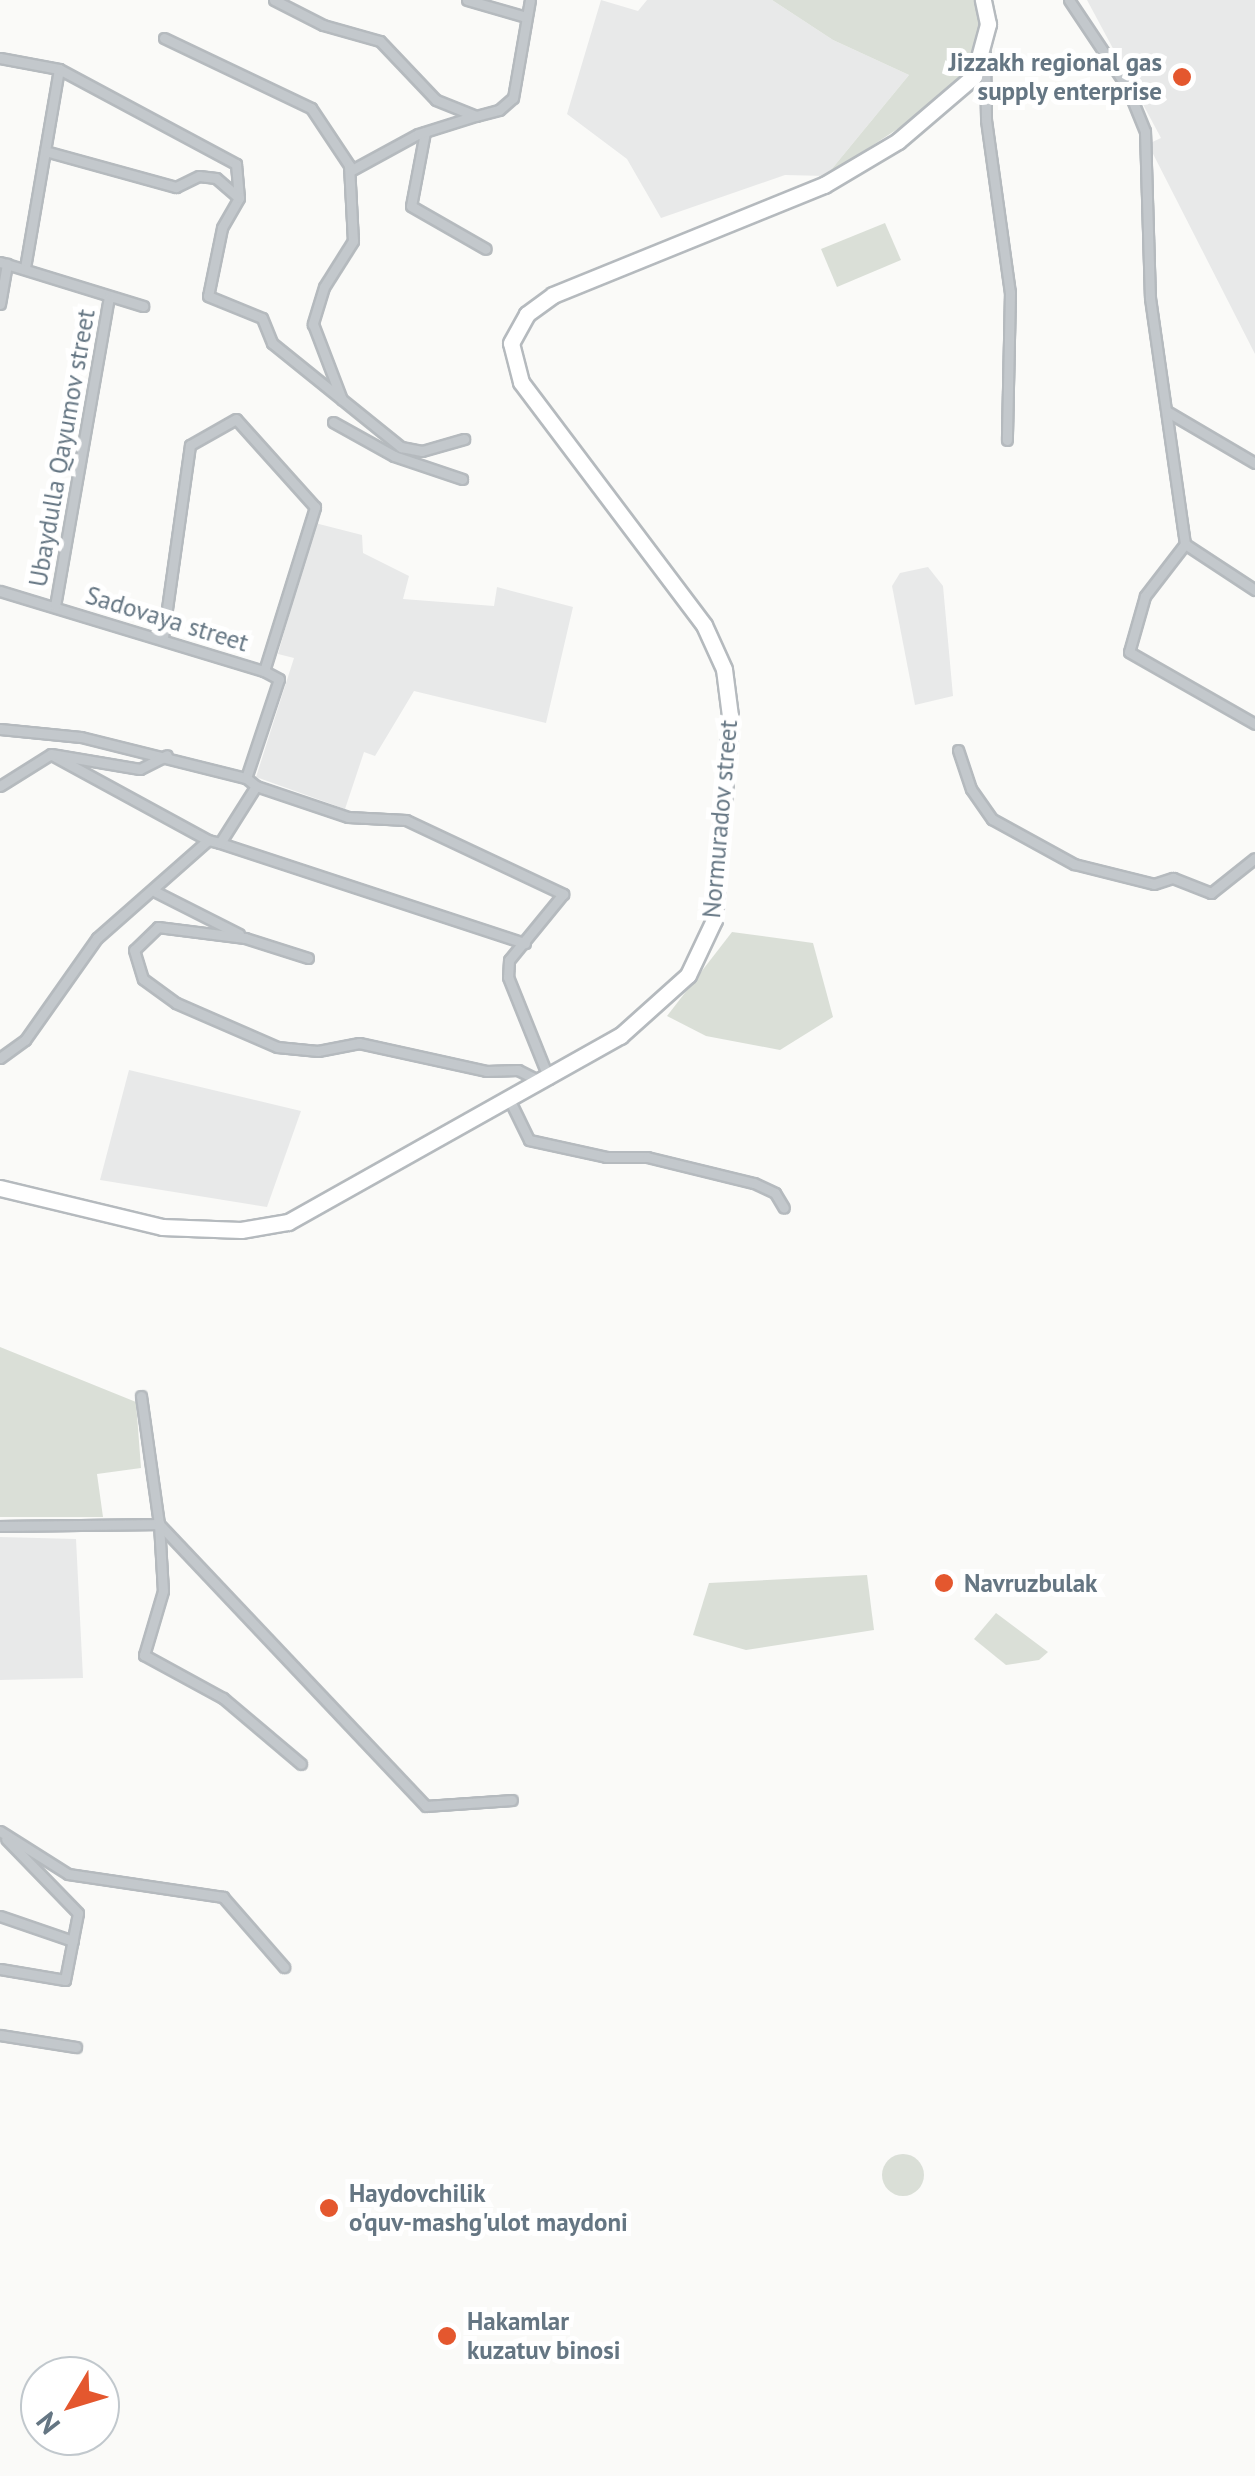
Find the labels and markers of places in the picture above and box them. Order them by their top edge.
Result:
place label: Jizzakh regional gas supply enterprise [948,48,1162,107]
marker: Jizzakh regional gas supply enterprise [1171,66,1193,88]
place label: Navruzbulak [964,1568,1097,1598]
marker: Navruzbulak [933,1572,955,1594]
place label: Haydovchilik o'quv-mashg'ulot maydoni [349,2179,628,2238]
marker: Haydovchilik o'quv-mashg'ulot maydoni [318,2197,340,2219]
place label: Hakamlar kuzatuv binosi [467,2307,621,2366]
marker: Hakamlar kuzatuv binosi [436,2325,458,2347]

